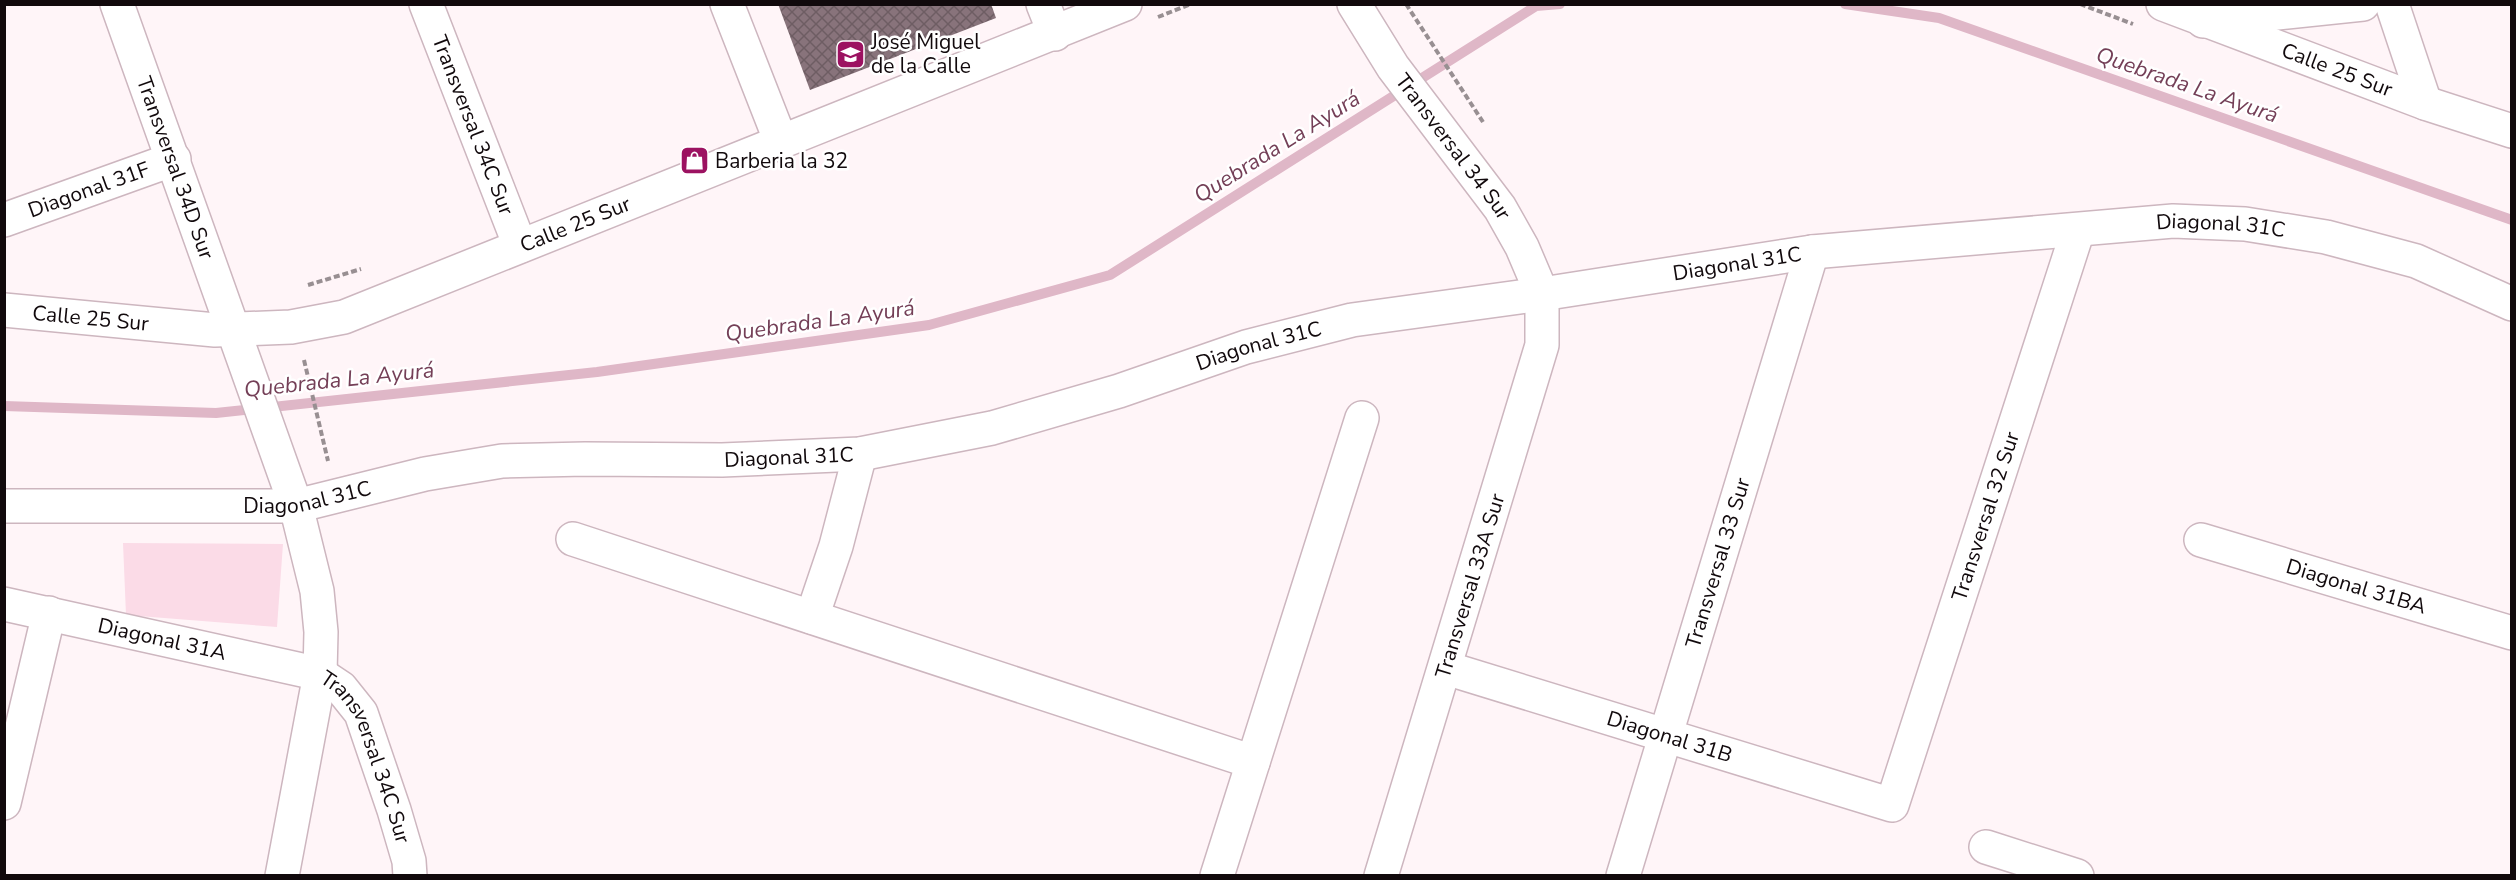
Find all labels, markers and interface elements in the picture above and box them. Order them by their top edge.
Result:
place label: José Miguel de la Calle [870,28,981,80]
street label: Transversal 34C Sur [426,31,521,220]
street label: Calle 25 Sur [2277,36,2397,104]
school or university icon: José Miguel de la Calle [834,38,866,70]
water label: Quebrada La Ayurá [2092,40,2283,130]
street label: Transversal 34 Sur [1389,68,1518,225]
street label: Transversal 34D Sur [130,73,221,263]
water label: Quebrada La Ayurá [1188,83,1366,210]
shop icon: Barberia la 32 [678,145,710,177]
place label: Barberia la 32 [715,147,848,175]
street label: Diagonal 31F [24,155,153,224]
street label: Calle 25 Sur [516,189,635,259]
street label: Diagonal 31C [2155,207,2287,244]
street label: Diagonal 31C [1671,240,1803,287]
water label: Quebrada La Ayurá [723,293,917,349]
street label: Calle 25 Sur [31,299,151,338]
street label: Diagonal 31C [1192,314,1325,377]
water label: Quebrada La Ayurá [242,355,436,405]
street label: Transversal 32 Sur [1945,428,2026,605]
street label: Diagonal 31C [724,440,854,474]
street label: Diagonal 31C [243,474,374,520]
street label: Transversal 33 Sur [1679,474,1757,652]
street label: Transversal 33A Sur [1429,490,1512,682]
street label: Diagonal 31BA [2283,552,2430,621]
street label: Diagonal 31A [95,611,229,667]
street label: Transversal 34C Sur [315,664,417,847]
street label: Diagonal 31B [1604,704,1736,769]

